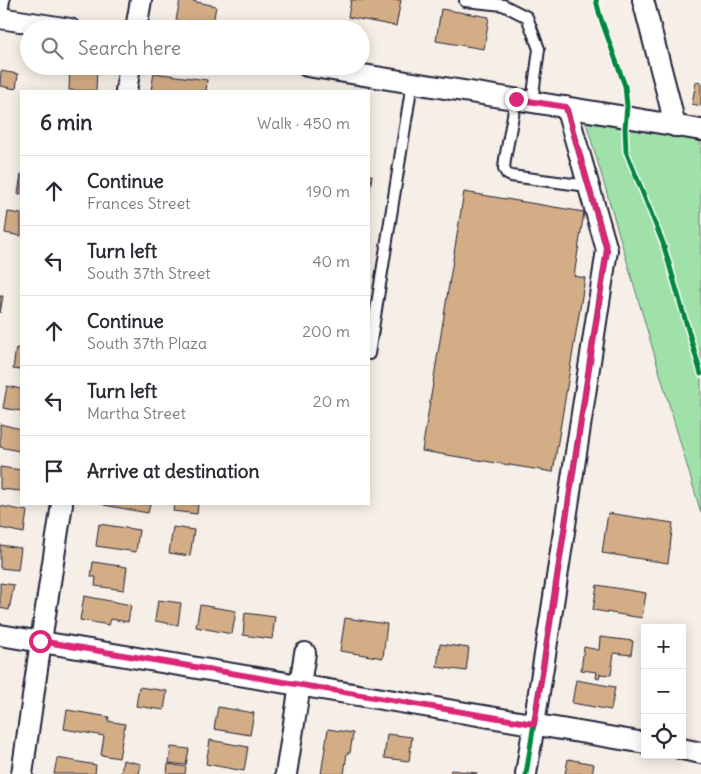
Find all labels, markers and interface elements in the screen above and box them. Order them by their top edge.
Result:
search box [20,20,370,75]
icon: search [38,34,66,62]
text: Search here [78,36,181,60]
route end [505,88,528,111]
text: 6 min [40,109,92,136]
text: Walk · 450 m [257,113,350,133]
text: Continue [87,169,164,193]
icon: ahead [40,177,68,205]
text: 190 m [306,181,350,201]
text: Frances Street [87,193,190,213]
text: Turn left [87,239,157,263]
icon: left [40,247,68,275]
text: 40 m [312,251,350,271]
text: South 37th Street [87,263,211,283]
text: Continue [87,309,164,333]
icon: ahead [40,317,68,345]
text: 200 m [302,321,350,341]
text: South 37th Plaza [87,333,207,353]
text: Turn left [87,379,157,403]
icon: left [40,387,68,415]
text: 20 m [313,391,350,411]
text: Martha Street [87,403,186,423]
icon: arrive [40,457,68,485]
text: Arrive at destination [87,459,260,483]
map controls [641,624,686,759]
button: + [641,624,686,669]
route start [29,630,52,653]
button: − [641,669,686,714]
button: locate [641,714,686,759]

